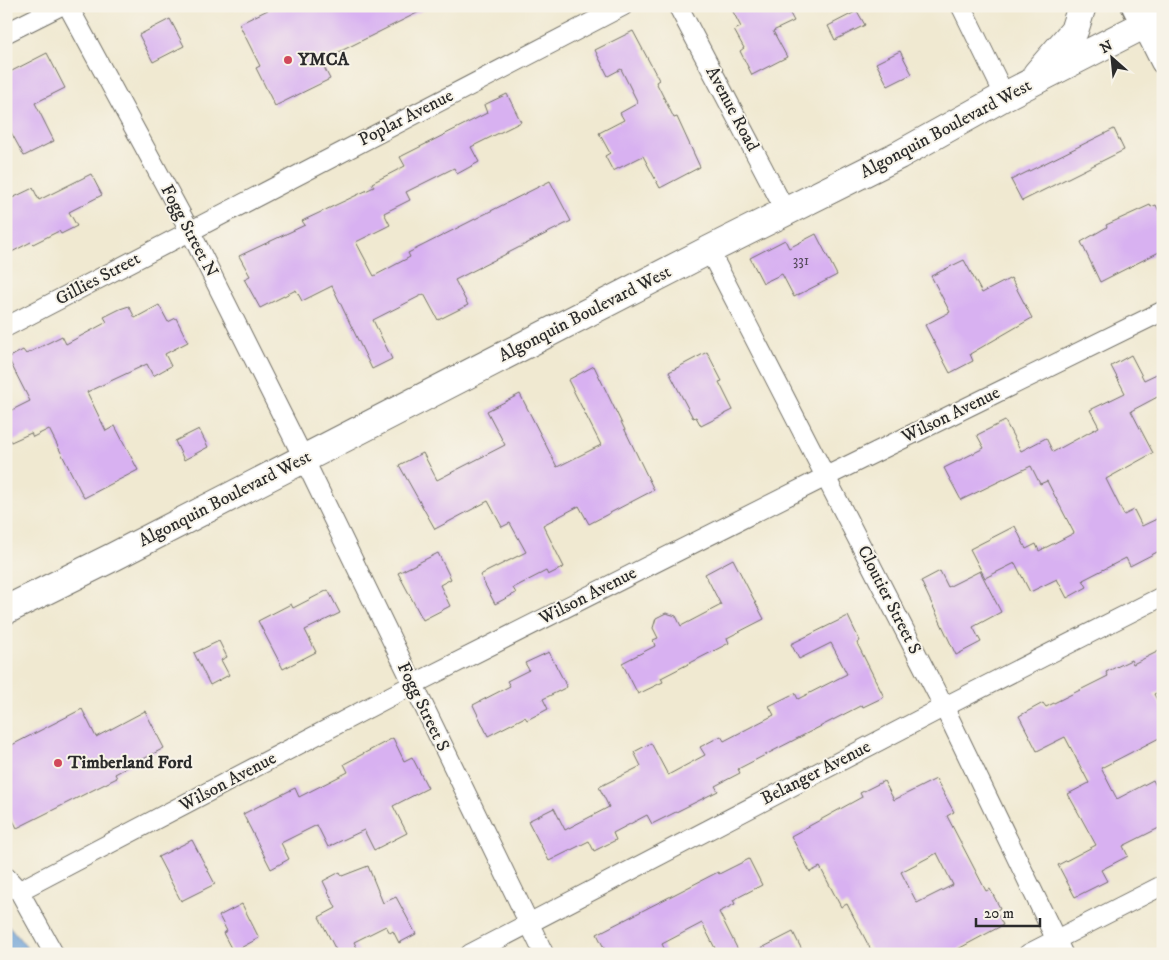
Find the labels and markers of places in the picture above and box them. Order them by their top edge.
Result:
place label: YMCA [297,49,350,71]
marker: YMCA [282,54,294,66]
place label: Timberland Ford [67,752,193,774]
marker: Timberland Ford [52,757,64,769]

